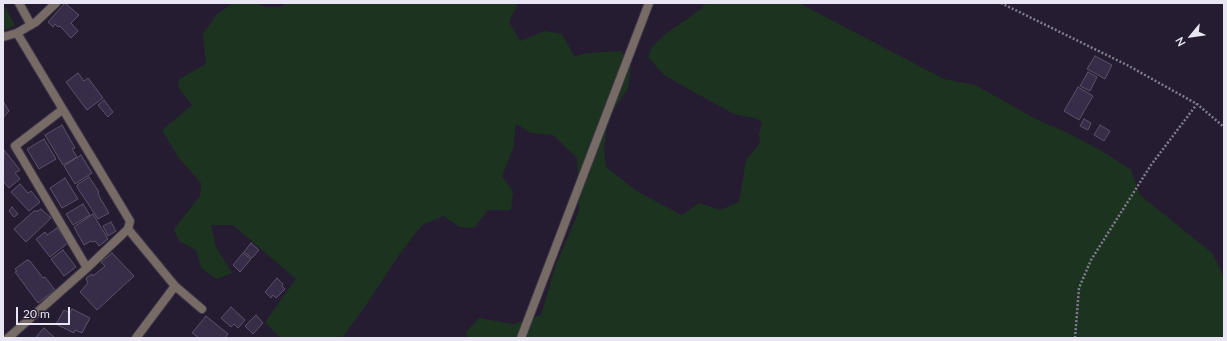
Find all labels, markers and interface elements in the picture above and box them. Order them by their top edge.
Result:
north arrow [1171,16,1211,56]
text: N [1172,35,1188,49]
scale bar [18,299,72,325]
text: 20 m [23,306,50,321]

